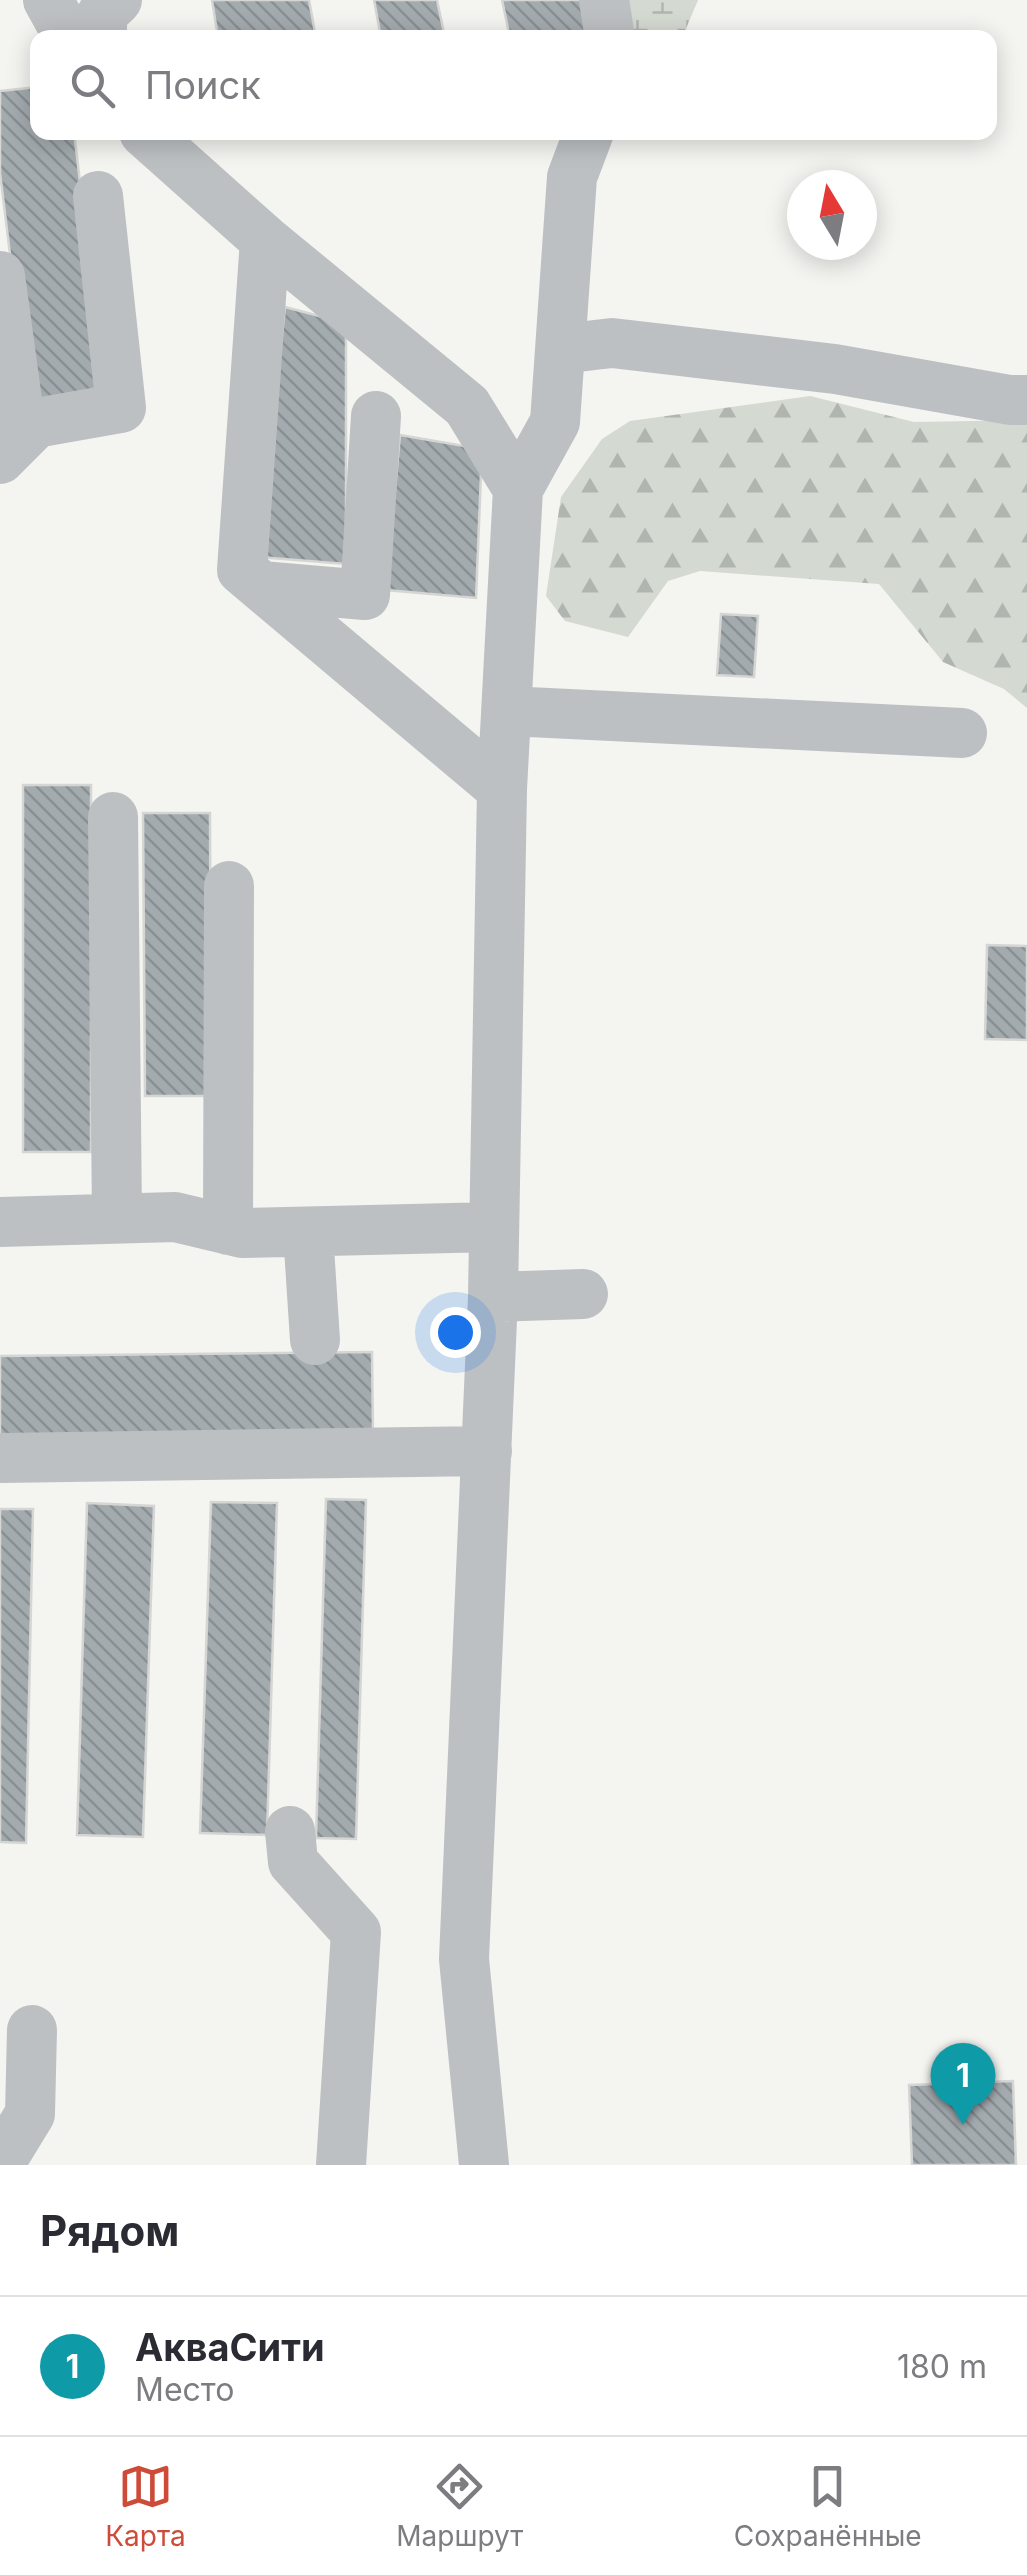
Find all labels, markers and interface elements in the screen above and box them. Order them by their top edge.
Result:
search box [30,30,997,140]
icon: search [65,58,120,113]
text: Поиск [145,62,261,108]
north arrow [787,170,877,260]
your location [430,1307,481,1358]
pin: 1 [930,2042,996,2125]
text: Рядом [40,2205,179,2256]
text: АкваСити [135,2324,325,2370]
text: 1 [66,2347,79,2386]
text: 180 m [897,2347,987,2386]
text: Место [135,2370,234,2409]
tab: Карта [105,2459,186,2553]
tab: Маршрут [396,2459,523,2553]
tab: Сохранённые [734,2459,922,2553]

